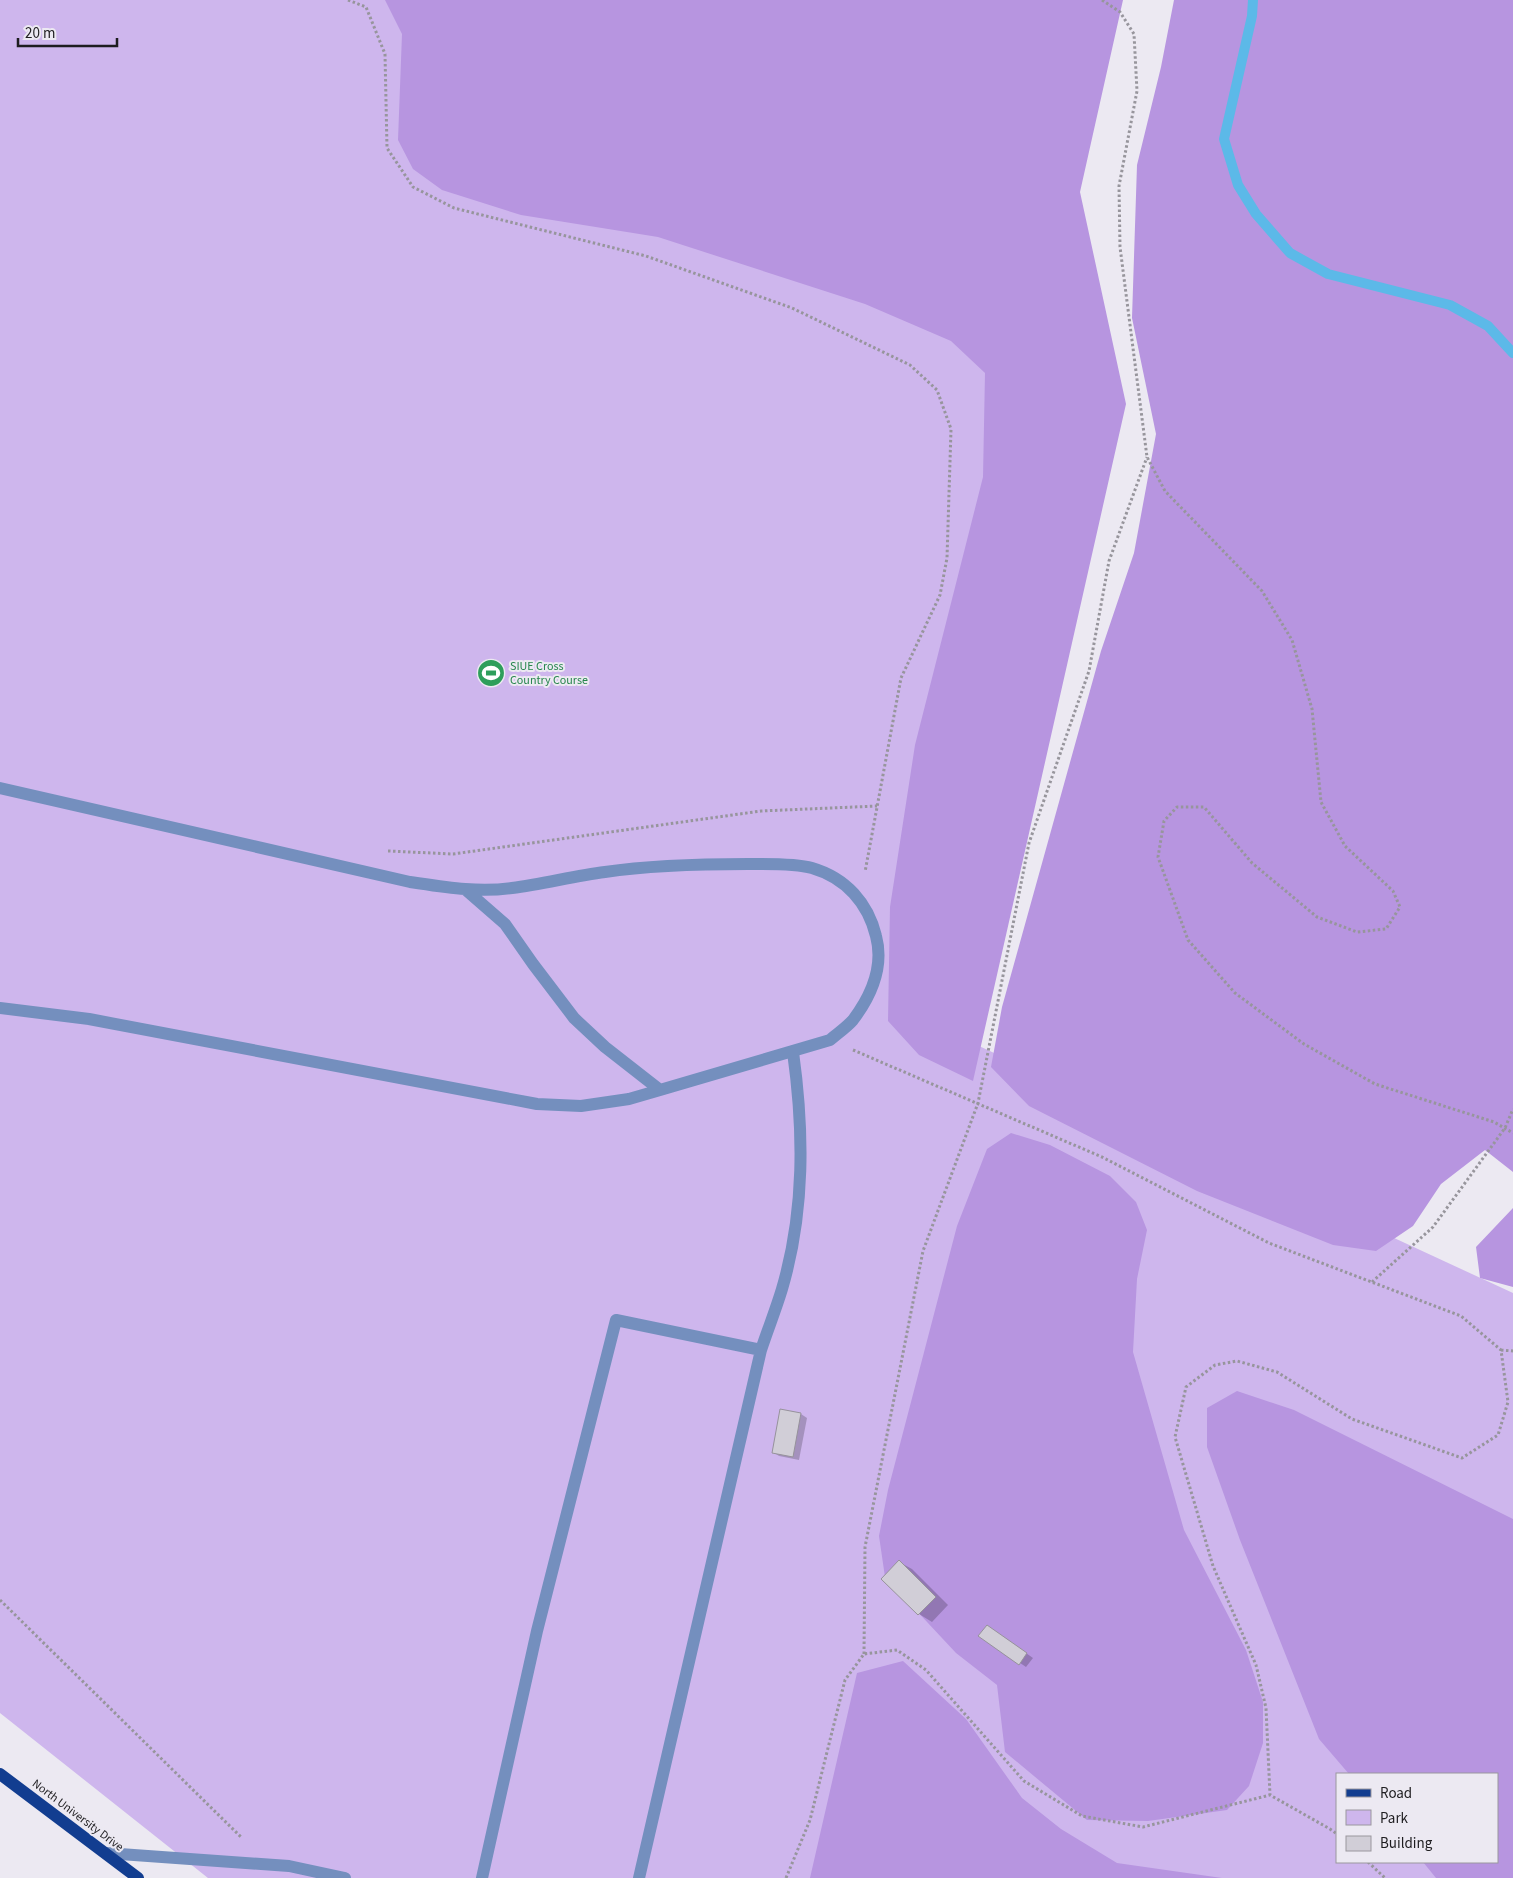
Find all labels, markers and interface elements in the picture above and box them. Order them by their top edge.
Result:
scale bar [18,15,116,47]
text: 20 m [25,23,55,44]
sports icon: SIUE Cross Country Course [476,658,506,688]
place label: SIUE Cross Country Course [510,658,588,689]
legend [1336,1773,1498,1863]
street label: North University Drive [29,1775,127,1855]
text: Road [1380,1783,1412,1804]
text: Park [1380,1808,1409,1829]
text: Building [1380,1833,1433,1854]

